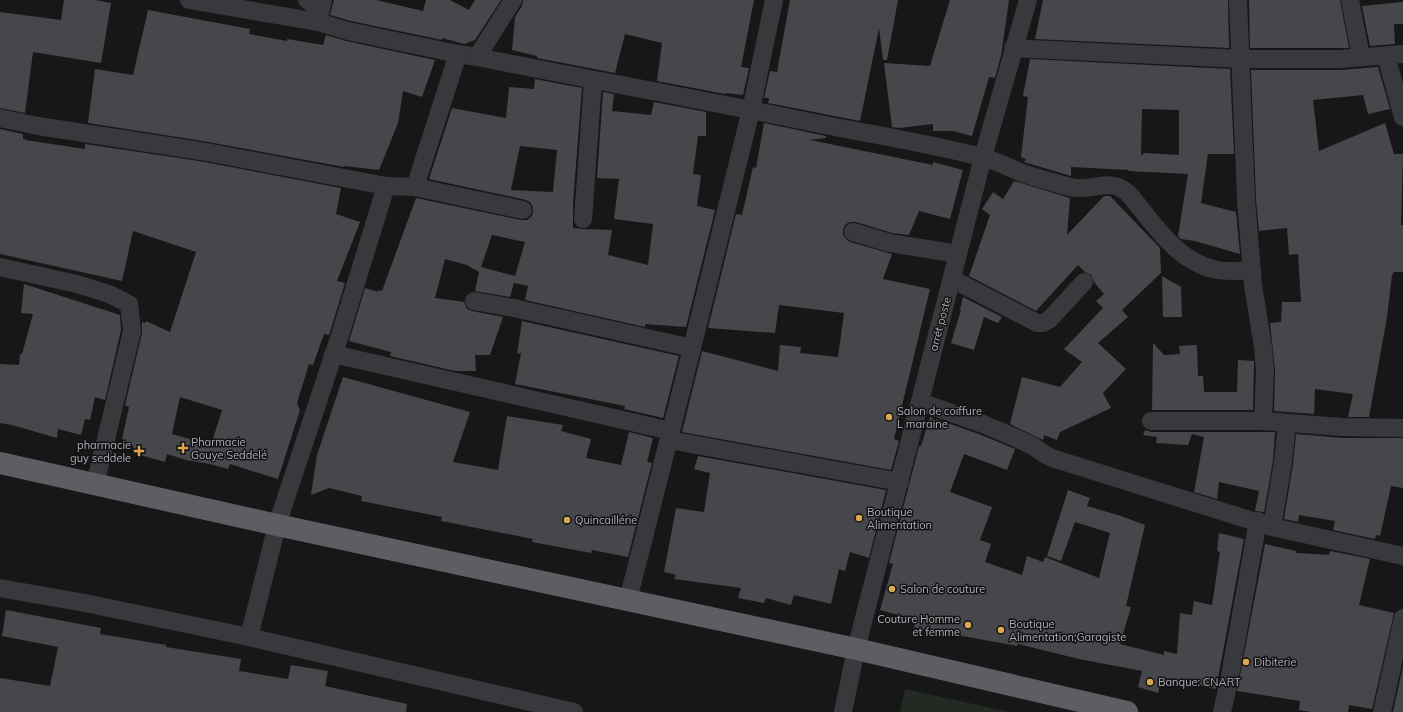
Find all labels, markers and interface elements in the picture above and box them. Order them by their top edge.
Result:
street label: arrét poste [926,295,954,353]
place label: Salon de coiffure L maraine [897,404,982,431]
marker: Salon de coiffure L maraine [884,412,894,422]
place label: Pharmacie Gouye Seddelé [191,435,267,462]
place label: pharmacie guy seddele [70,438,131,465]
marker: Pharmacie Gouye Seddelé [178,443,188,453]
marker: pharmacie guy seddele [134,446,144,456]
place label: Boutique Alimentation [867,505,932,532]
place label: Quincaillérie [575,513,637,527]
marker: Boutique Alimentation [854,513,864,523]
marker: Quincaillérie [562,515,572,525]
place label: Salon de couture [900,582,985,596]
marker: Salon de couture [887,584,897,594]
place label: Couture Homme et femme [877,612,960,639]
place label: Boutique Alimentation;Garagiste [1009,617,1126,644]
marker: Couture Homme et femme [963,620,973,630]
marker: Boutique Alimentation;Garagiste [996,625,1006,635]
place label: Dibiterie [1254,655,1296,669]
marker: Dibiterie [1241,657,1251,667]
place label: Banque: CNART [1158,675,1241,689]
marker: Banque: CNART [1145,677,1155,687]

